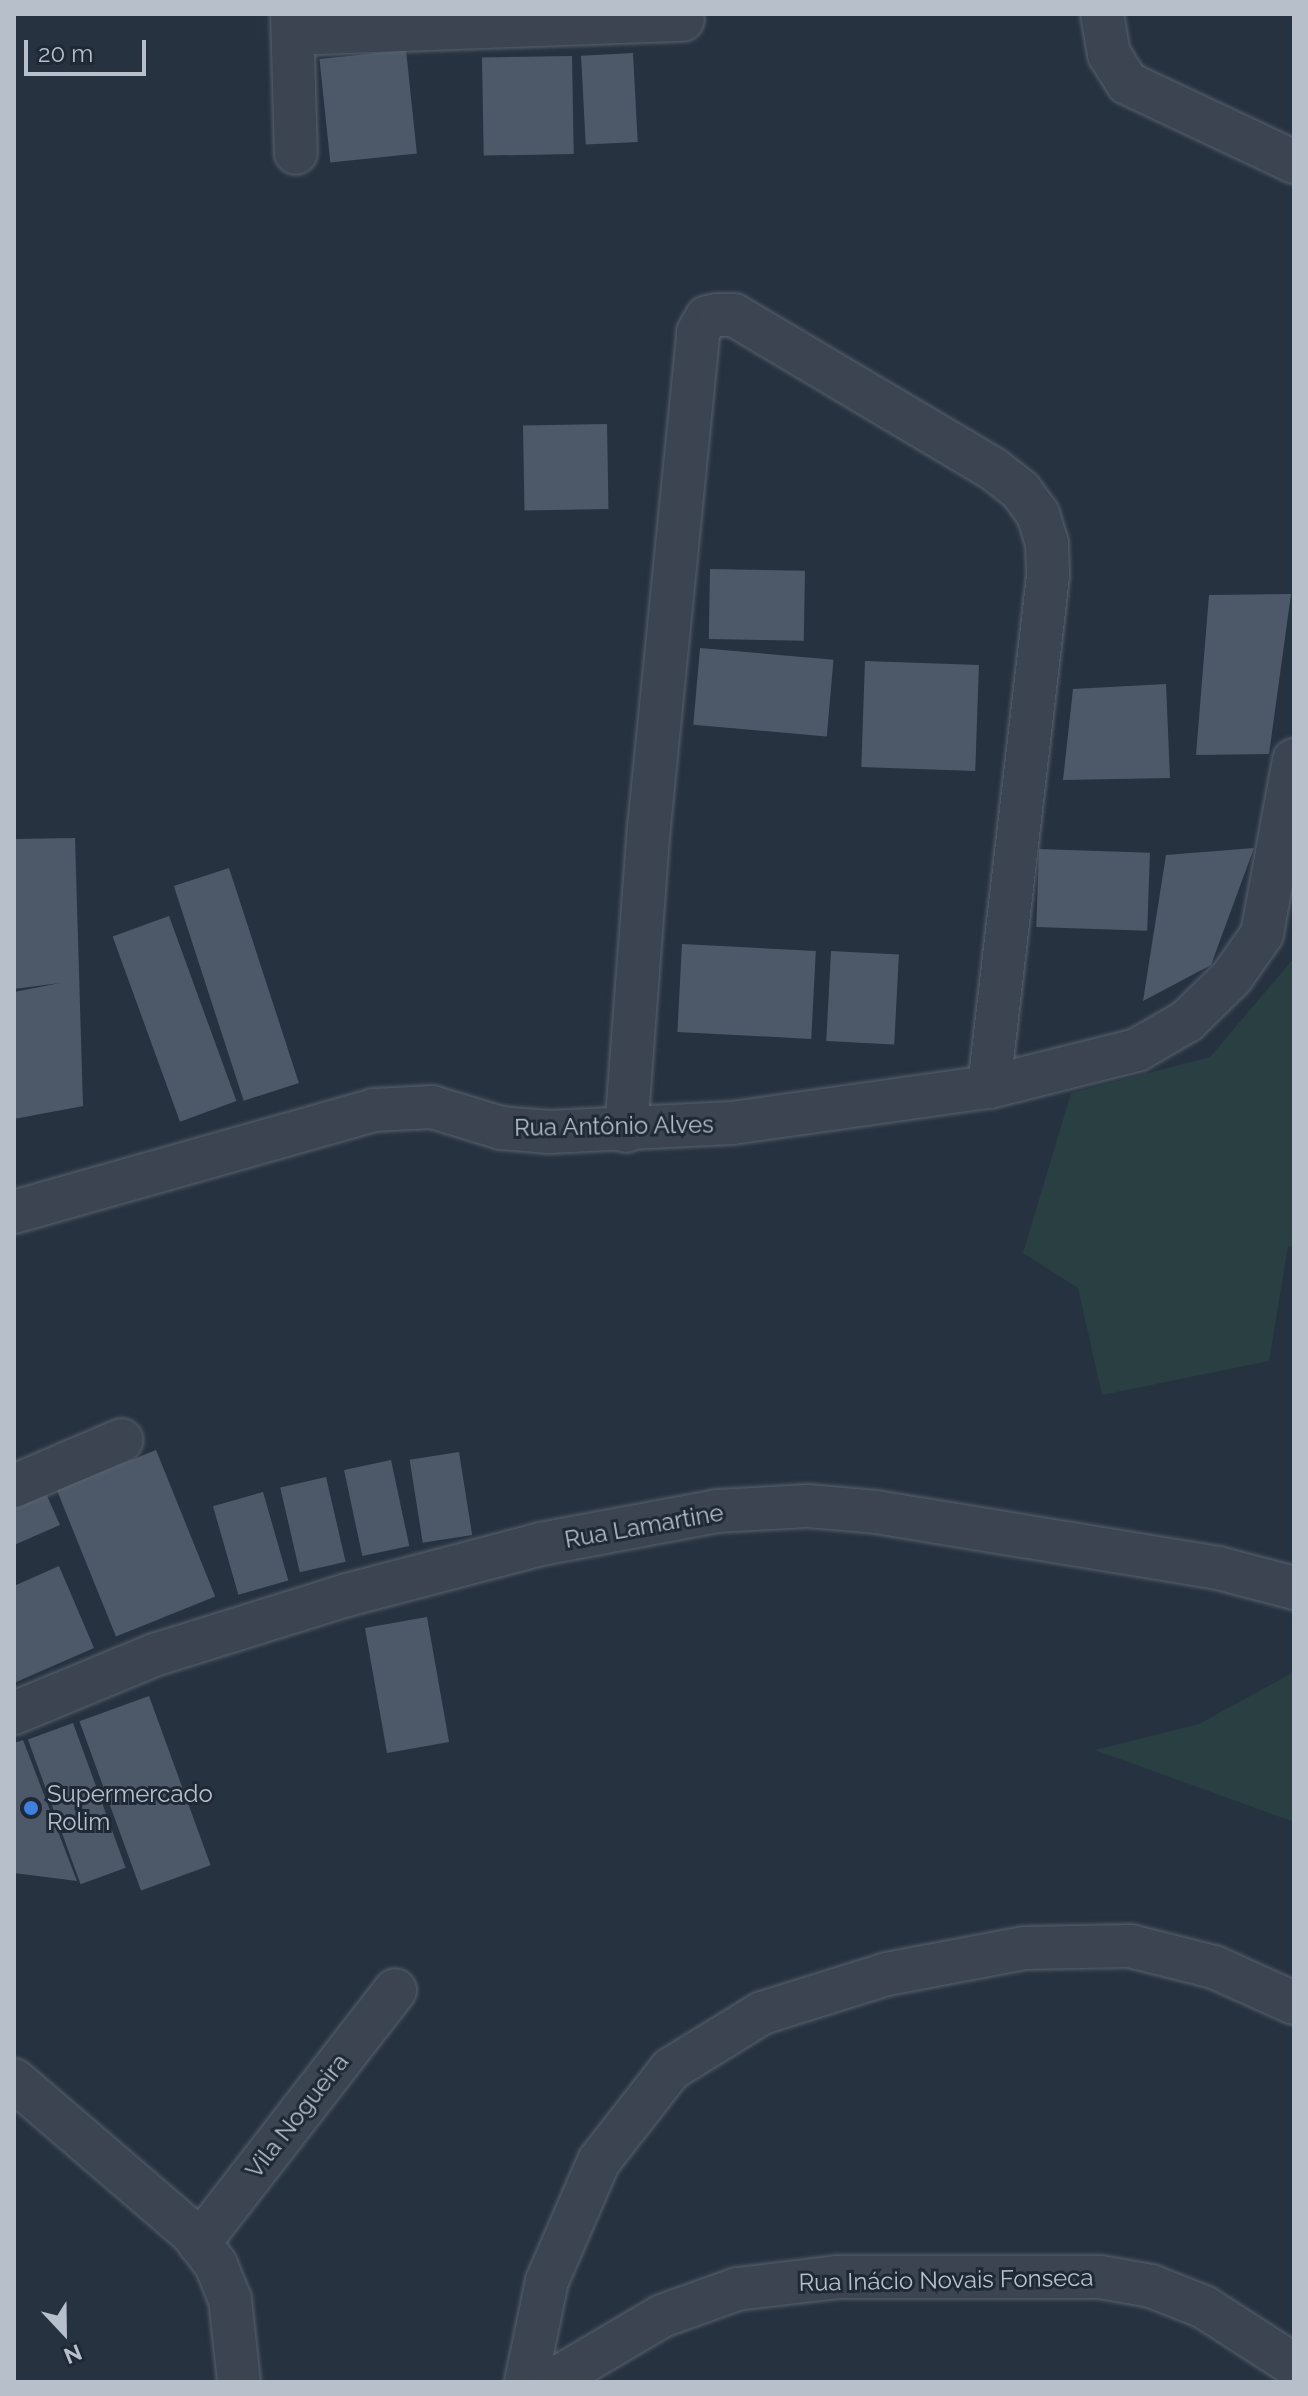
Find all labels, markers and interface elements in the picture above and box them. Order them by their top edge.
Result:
scale bar [28,24,150,74]
text: 20 m [38,39,93,68]
street label: Rua Antônio Alves [513,1110,715,1142]
street label: Rua Lamartine [562,1498,726,1554]
place label: Supermercado Rolim [47,1780,213,1836]
marker: Supermercado Rolim [22,1799,40,1817]
street label: Vila Nogueira [240,2048,354,2184]
street label: Rua Inácio Novais Fonseca [798,2263,1094,2297]
north arrow [24,2292,104,2372]
text: N [60,2339,86,2369]

